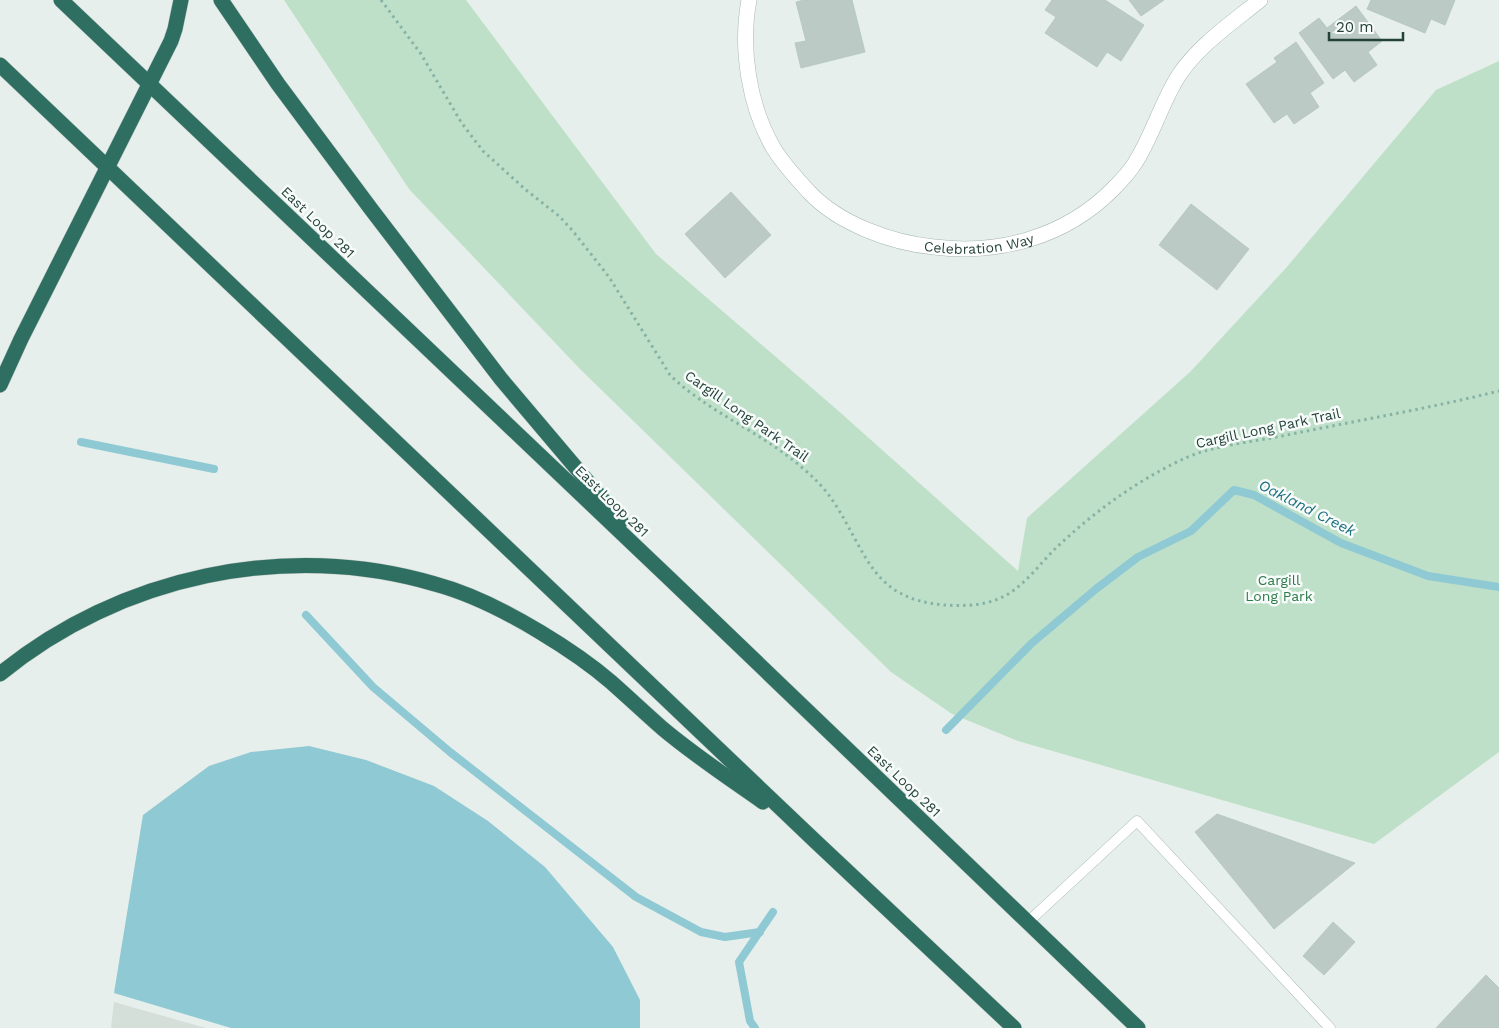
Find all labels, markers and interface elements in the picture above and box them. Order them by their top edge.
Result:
scale bar [1329,10,1403,42]
text: 20 m [1336,18,1374,36]
street label: East Loop 281 [278,183,358,261]
street label: Celebration Way [923,230,1037,257]
street label: Cargill Long Park Trail [682,367,813,465]
street label: Cargill Long Park Trail [1194,405,1342,451]
street label: East Loop 281 [572,462,652,540]
water label: Oakland Creek [1256,476,1359,541]
park label: Cargill Long Park [1245,572,1313,604]
street label: East Loop 281 [864,742,944,820]

